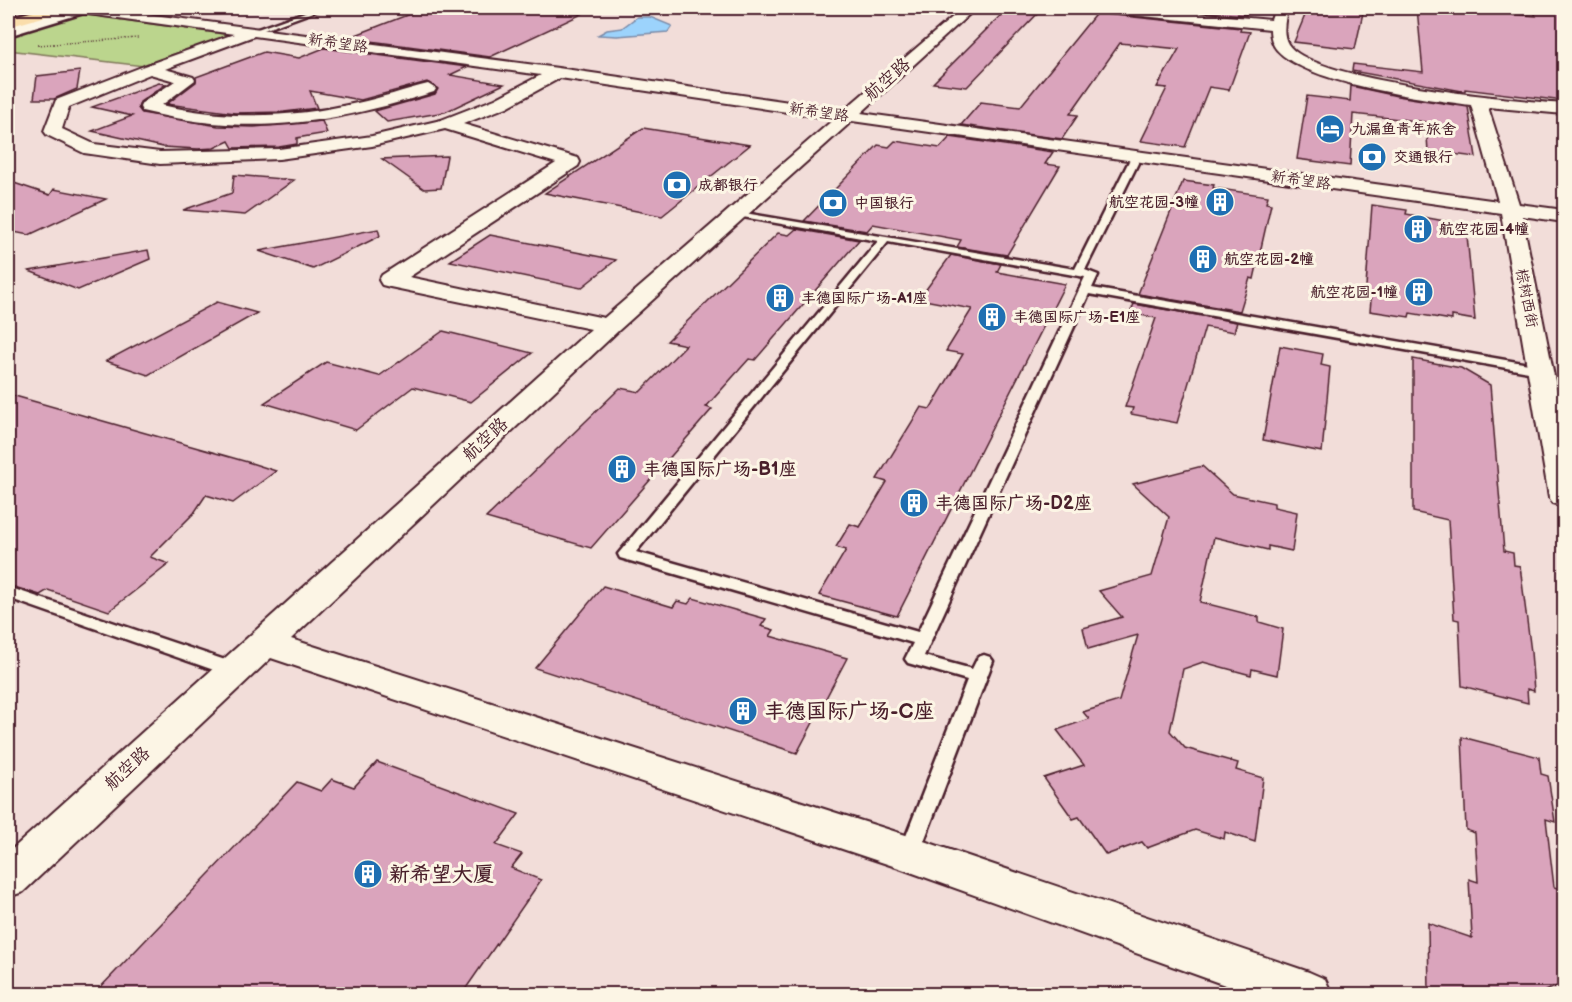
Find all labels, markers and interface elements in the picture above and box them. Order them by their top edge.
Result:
street label: 新希望路 [307,30,369,57]
street label: 航空路 [860,54,915,105]
street label: 新希望路 [788,99,850,126]
hotel icon: 九漏鱼青年旅舍 [1314,113,1346,145]
place label: 九漏鱼青年旅舍 [1351,120,1456,139]
bank icon: 交通银行 [1356,141,1388,173]
place label: 交通银行 [1393,148,1453,167]
street label: 新希望路 [1270,167,1332,194]
bank icon: 成都银行 [661,169,693,201]
place label: 成都银行 [698,176,758,195]
building icon: 航空花园-3幢 [1204,186,1236,218]
bank icon: 中国银行 [817,187,849,219]
place label: 航空花园-3幢 [1109,193,1199,212]
place label: 中国银行 [854,194,914,213]
building icon: 航空花园-4幢 [1402,213,1434,245]
place label: 航空花园-4幢 [1439,220,1529,239]
building icon: 航空花园-2幢 [1187,243,1219,275]
place label: 航空花园-2幢 [1224,250,1314,269]
street label: 棕树西街 [1511,267,1542,329]
building icon: 航空花园-1幢 [1403,276,1435,308]
building icon: 丰德国际广场-A1座 [764,282,796,314]
place label: 航空花园-1幢 [1311,283,1398,302]
place label: 丰德国际广场-A1座 [801,289,928,308]
building icon: 丰德国际广场-E1座 [976,301,1008,333]
place label: 丰德国际广场-E1座 [1013,308,1140,327]
street label: 航空路 [458,413,512,465]
building icon: 丰德国际广场-B1座 [606,453,638,485]
place label: 丰德国际广场-B1座 [643,459,797,480]
building icon: 丰德国际广场-D2座 [898,487,930,519]
place label: 丰德国际广场-D2座 [935,493,1092,514]
building icon: 丰德国际广场-C座 [727,695,759,727]
place label: 丰德国际广场-C座 [764,699,935,724]
street label: 航空路 [100,742,154,794]
building icon: 新希望大厦 [352,858,384,890]
place label: 新希望大厦 [389,862,494,887]

